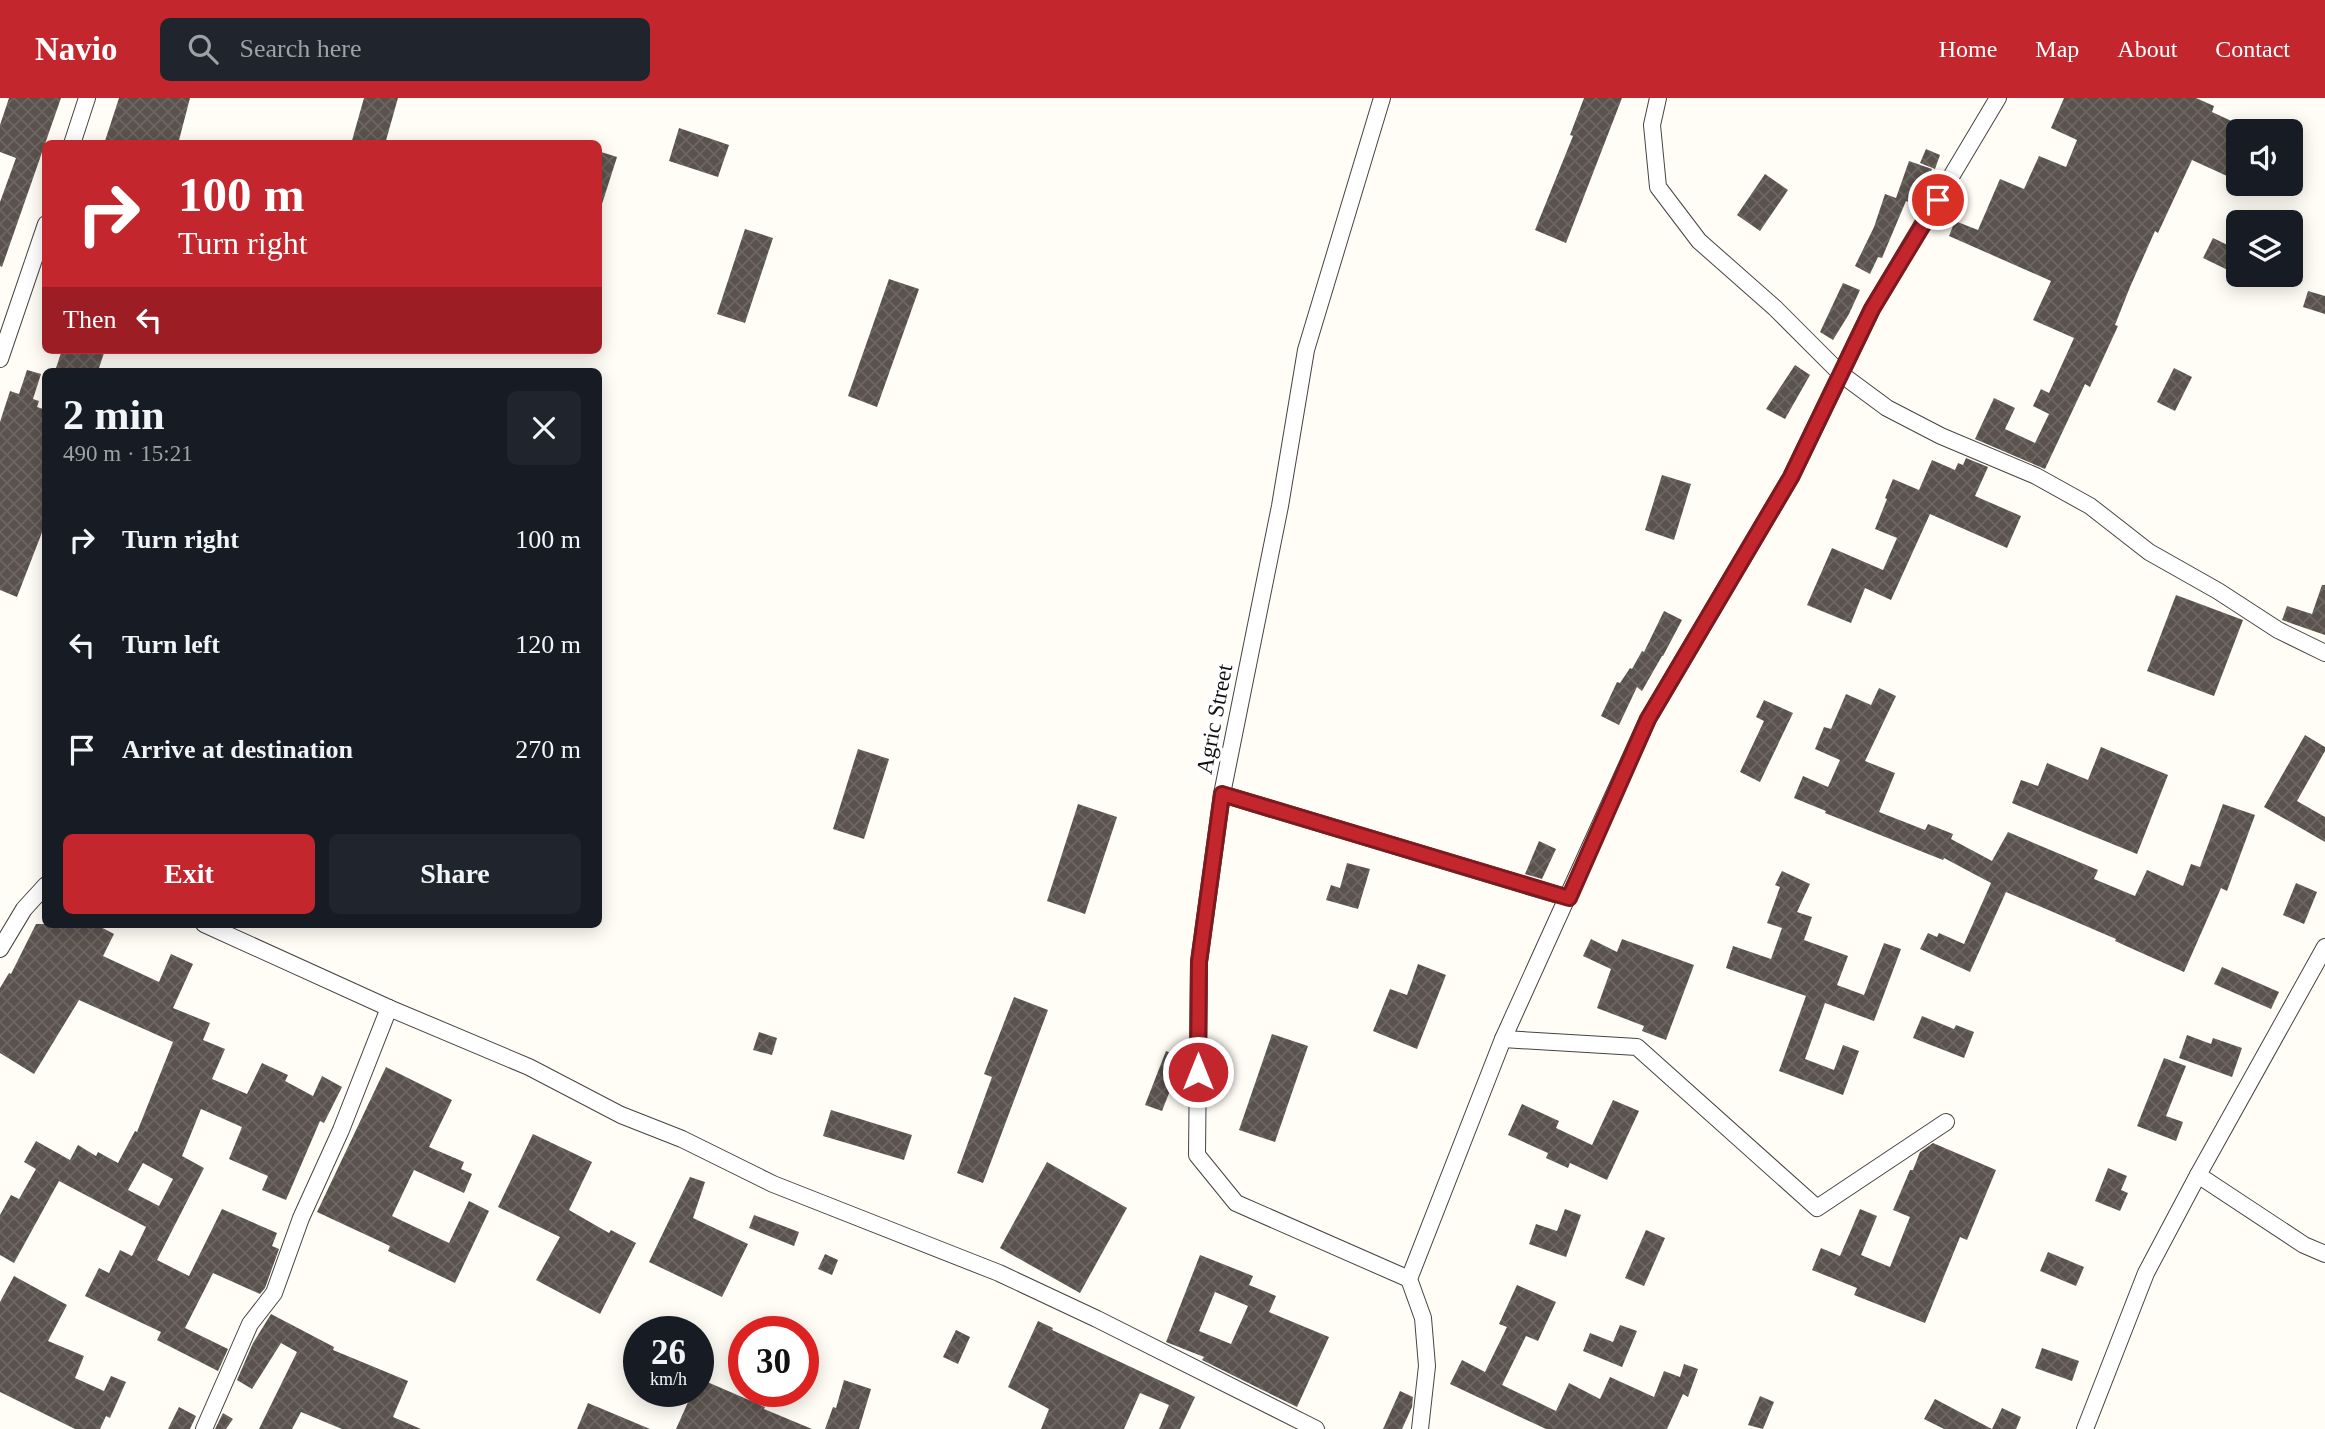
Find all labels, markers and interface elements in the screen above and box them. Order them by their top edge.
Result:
search box [160,18,650,81]
icon: search [184,30,222,68]
text: Navio [35,31,118,67]
text: Search here [240,34,361,63]
text: Home [1939,36,1997,62]
text: Map [2035,36,2079,62]
text: About [2117,36,2177,62]
text: Contact [2215,36,2290,62]
map controls [2226,119,2303,287]
button: sound [2226,119,2303,196]
text: 100 m [178,167,305,222]
icon: right [63,168,154,259]
pin [1908,170,1968,230]
icon: arrive [1919,181,1957,219]
button: layers [2226,210,2303,287]
text: Turn right [178,225,308,261]
icon: left [130,301,168,339]
text: Then [63,305,116,334]
button: close [507,391,581,465]
text: 2 min [63,392,165,438]
text: 490 m · 15:21 [63,441,193,466]
icon: right [63,521,101,559]
text: Turn right [122,525,239,554]
text: 100 m [515,525,581,554]
icon: left [63,626,101,664]
text: Turn left [122,630,220,659]
text: 120 m [515,630,581,659]
street label: Agric Street [1192,661,1238,776]
icon: arrive [63,731,101,769]
text: Arrive at destination [122,735,353,764]
text: 270 m [515,735,581,764]
button: Exit [63,834,315,914]
button: Share [329,834,581,914]
position arrow [1161,1035,1235,1109]
speed limit sign: 30 [728,1316,819,1407]
text: 26 [651,1333,686,1372]
text: km/h [650,1369,687,1389]

